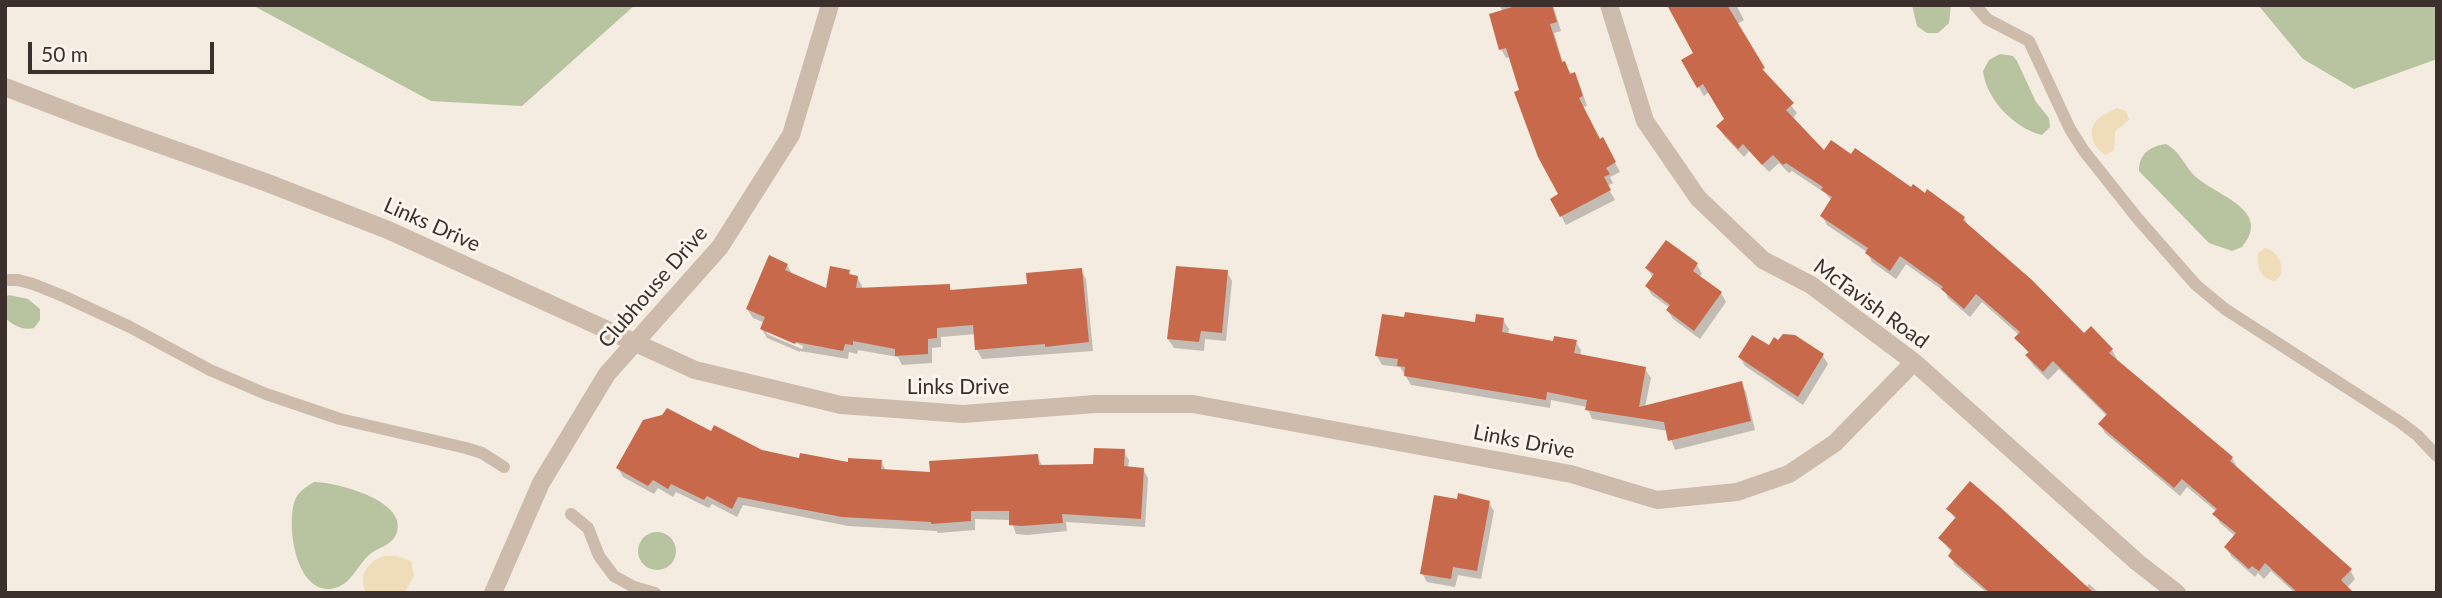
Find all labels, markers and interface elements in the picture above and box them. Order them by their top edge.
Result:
scale bar [32,28,217,72]
text: 50 m [41,41,88,66]
street label: Links Drive [380,193,484,257]
street label: Clubhouse Drive [593,221,713,353]
street label: McTavish Road [1809,254,1933,354]
street label: Links Drive [907,374,1009,400]
street label: Links Drive [1471,420,1577,464]

